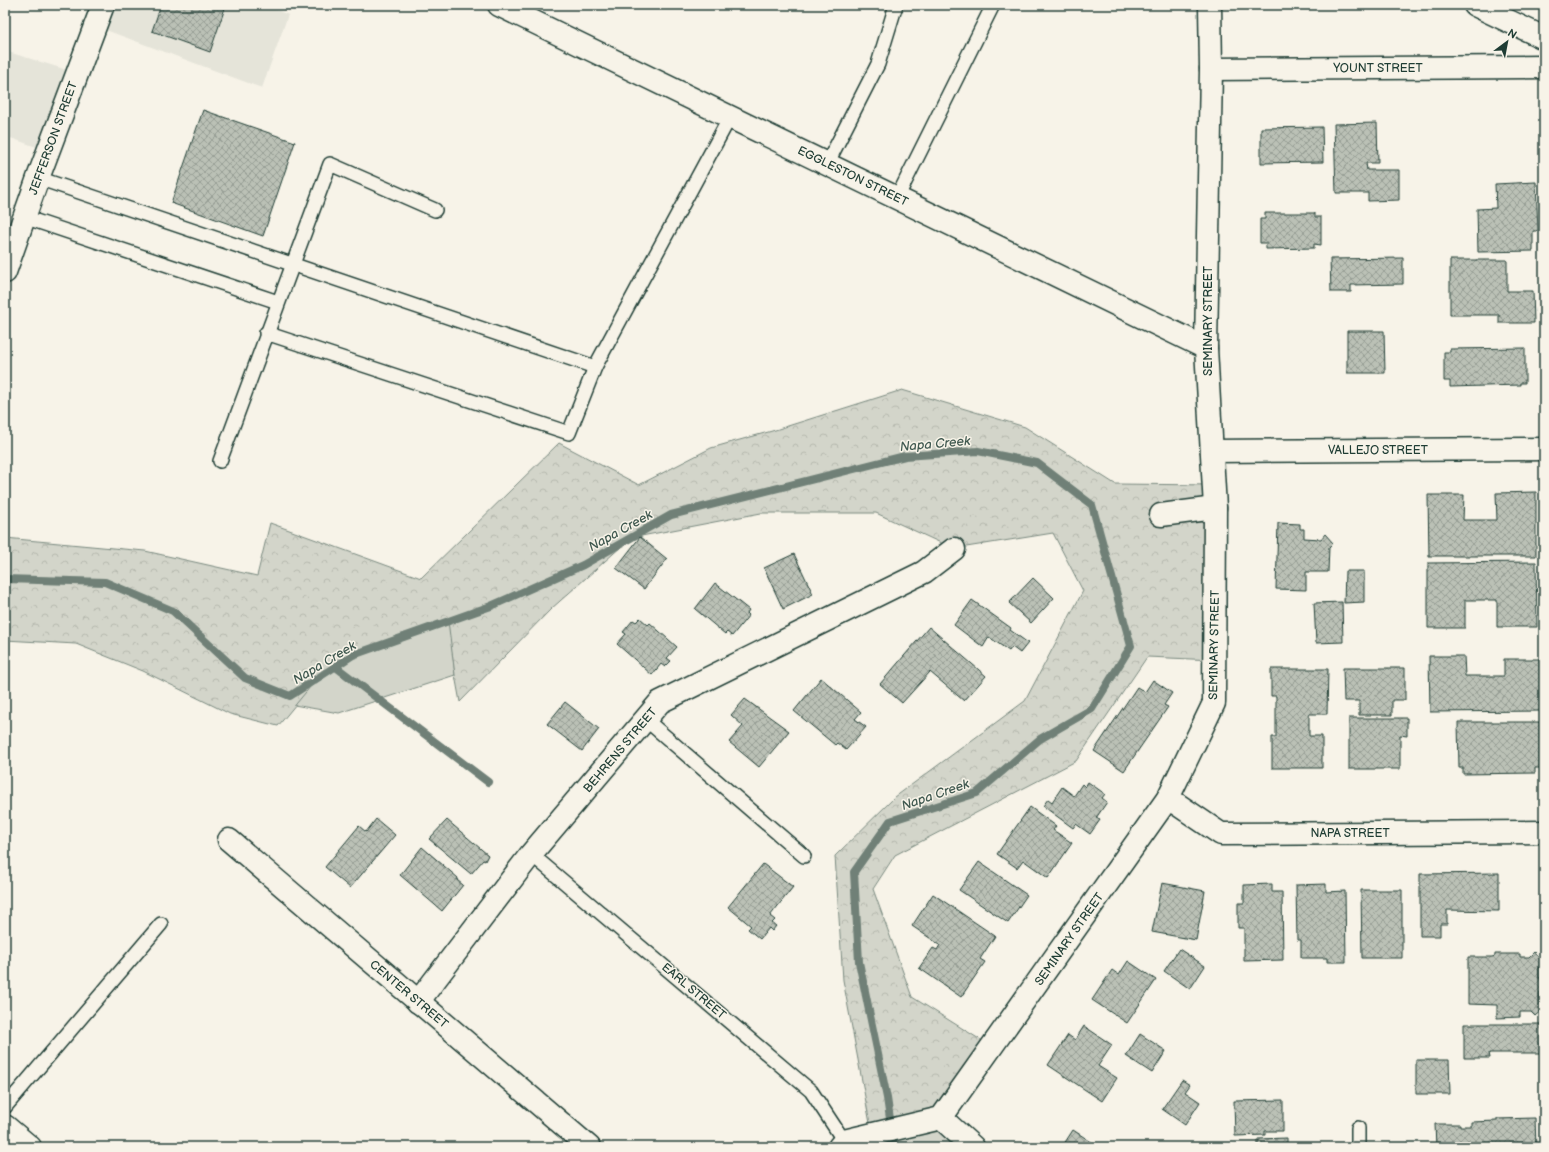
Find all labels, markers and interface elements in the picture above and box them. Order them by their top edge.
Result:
north arrow [1487,22,1527,62]
text: N [1505,26,1519,42]
street label: YOUNT STREET [1332,61,1424,76]
street label: JEFFERSON STREET [26,79,81,197]
street label: EGGLESTON STREET [795,143,911,210]
street label: SEMINARY STREET [1201,265,1216,376]
water label: Napa Creek [899,433,972,455]
street label: VALLEJO STREET [1328,443,1429,458]
water label: Napa Creek [586,506,656,555]
street label: SEMINARY STREET [1206,589,1223,700]
water label: Napa Creek [290,637,360,688]
street label: BEHRENS STREET [580,704,661,796]
water label: Napa Creek [899,776,972,814]
street label: NAPA STREET [1310,826,1390,841]
street label: SEMINARY STREET [1032,889,1108,989]
street label: CENTER STREET [366,957,452,1032]
street label: EARL STREET [658,960,730,1023]

